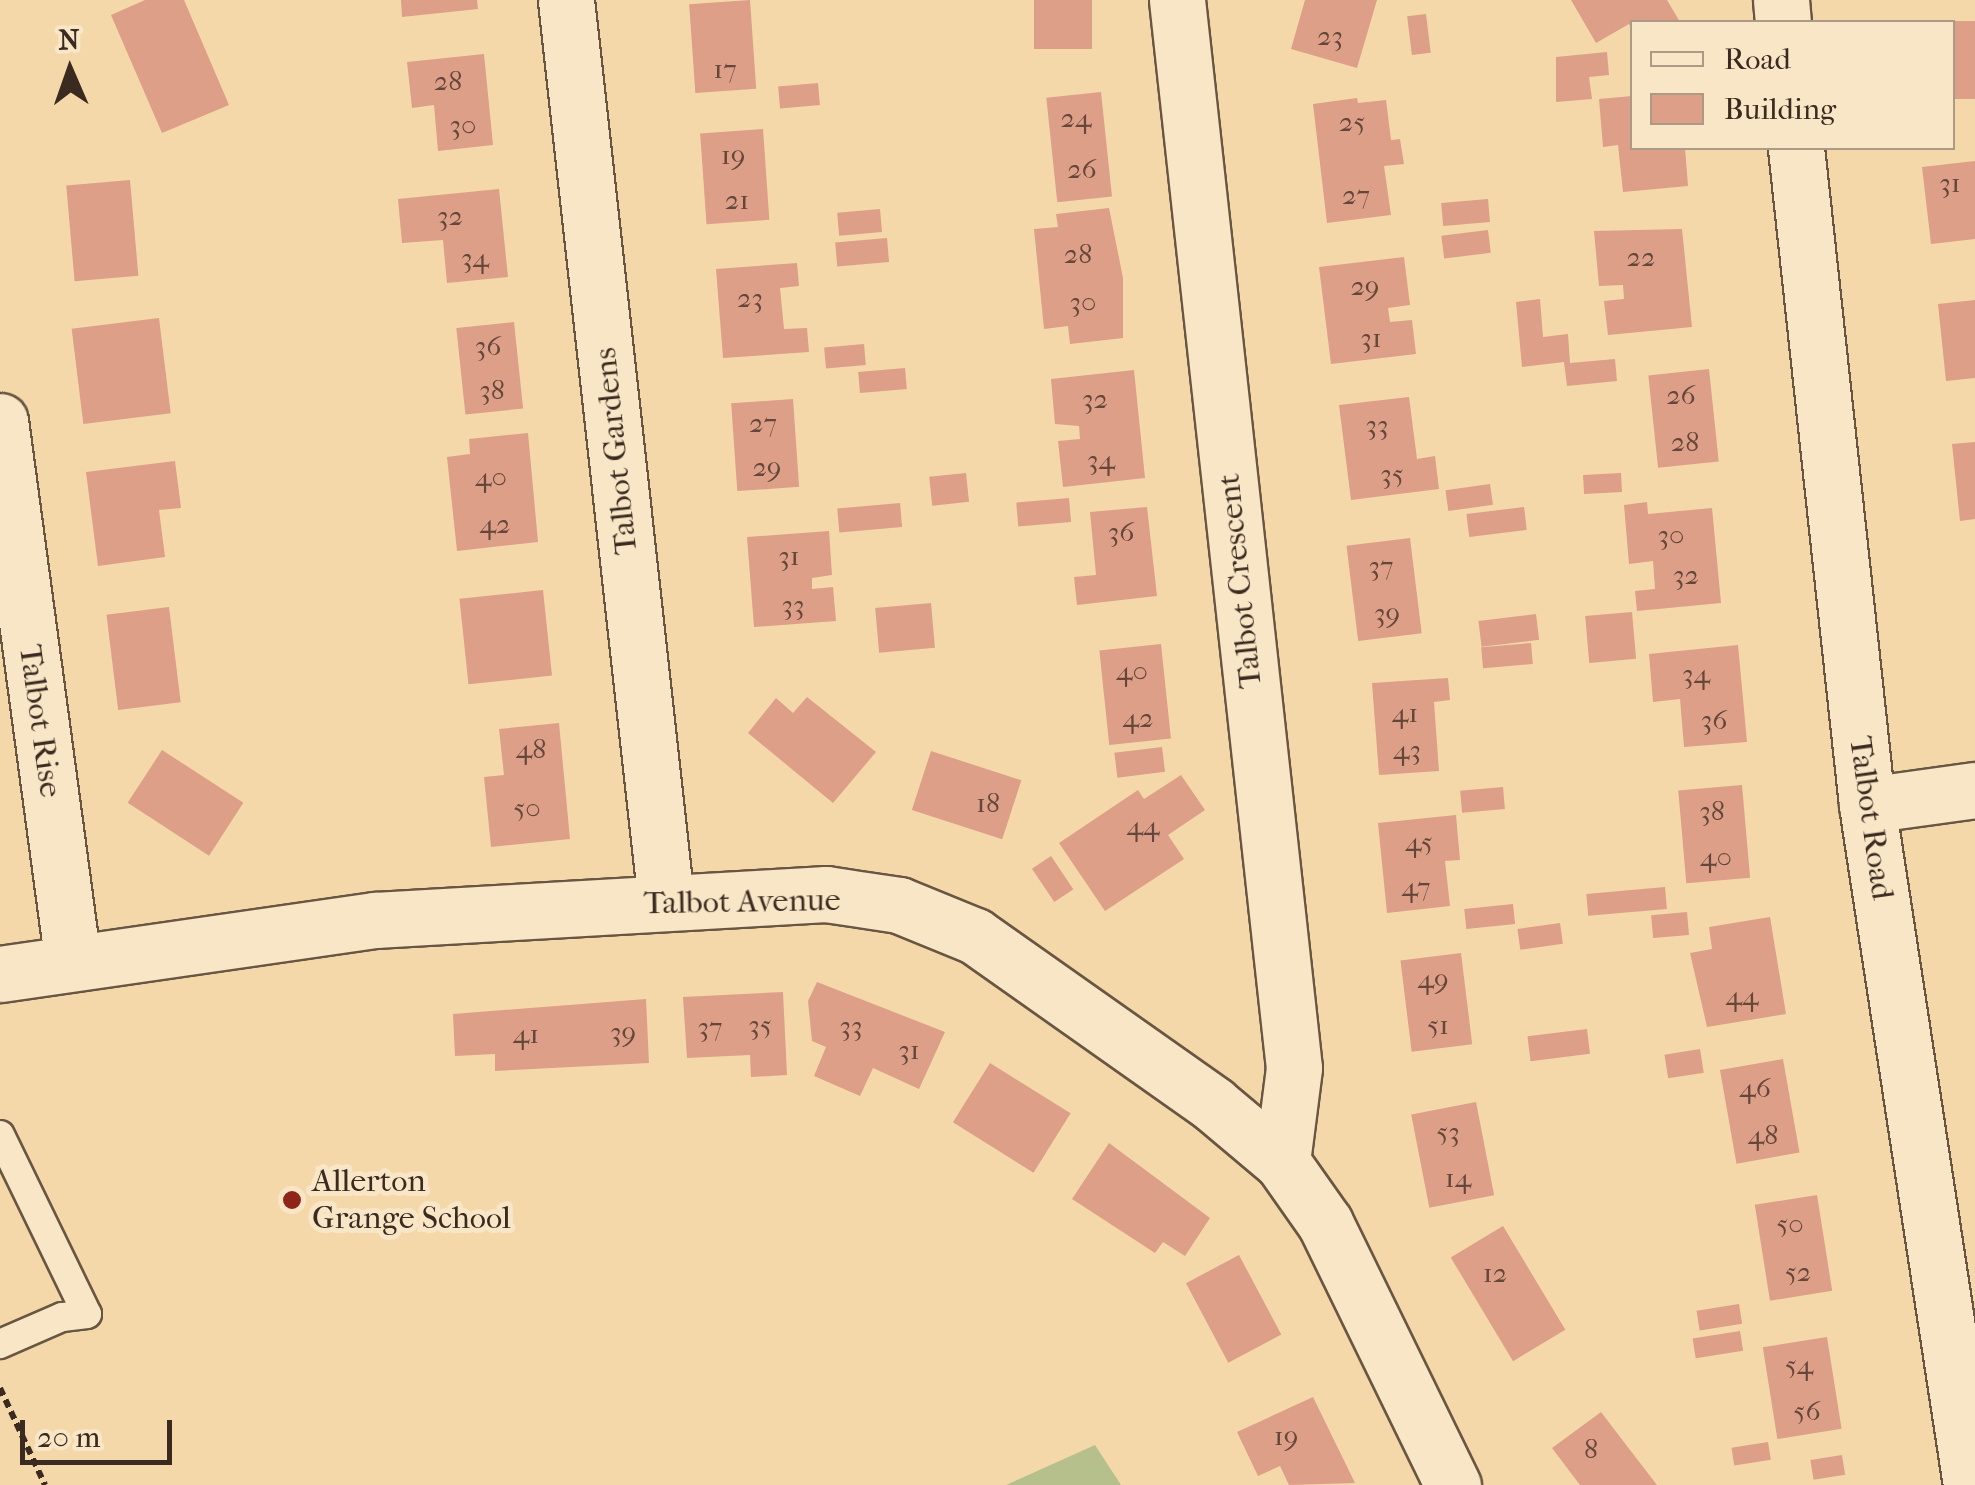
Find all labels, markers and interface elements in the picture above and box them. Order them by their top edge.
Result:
house number: 23 [1317,19,1343,53]
north arrow [20,20,120,120]
legend [1630,20,1955,150]
text: N [58,23,80,56]
text: Road [1724,42,1791,77]
house number: 17 [713,52,737,86]
house number: 28 [434,64,462,98]
text: Building [1724,92,1836,127]
house number: 24 [1061,101,1091,135]
house number: 25 [1339,105,1365,139]
house number: 30 [450,108,476,142]
house number: 19 [721,138,745,172]
house number: 26 [1067,152,1097,186]
house number: 31 [1939,166,1961,200]
house number: 27 [1342,178,1370,212]
house number: 21 [725,183,749,217]
house number: 32 [437,199,463,233]
house number: 28 [1064,237,1092,271]
house number: 22 [1627,240,1655,274]
house number: 34 [461,241,489,275]
house number: 29 [1350,269,1380,303]
house number: 23 [737,281,763,315]
house number: 30 [1070,285,1096,319]
house number: 31 [1360,321,1382,355]
house number: 36 [475,329,501,363]
street label: Talbot Gardens [586,346,646,556]
house number: 38 [479,373,505,407]
house number: 26 [1666,378,1696,412]
house number: 32 [1082,382,1108,416]
house number: 27 [749,406,777,440]
house number: 33 [1366,408,1388,442]
house number: 28 [1671,425,1699,459]
house number: 34 [1087,443,1115,477]
house number: 29 [752,450,782,484]
house number: 35 [1380,457,1404,491]
house number: 40 [475,460,507,494]
street label: Talbot Crescent [1210,472,1270,690]
house number: 42 [480,507,510,541]
house number: 36 [1108,515,1134,549]
house number: 30 [1658,518,1684,552]
house number: 31 [778,539,800,573]
house number: 37 [1369,549,1393,583]
house number: 32 [1673,558,1699,592]
house number: 33 [782,588,804,622]
house number: 39 [1374,596,1400,630]
street label: Talbot Rise [10,642,70,800]
house number: 40 [1116,654,1148,688]
house number: 34 [1682,657,1710,691]
house number: 41 [1392,696,1418,730]
house number: 42 [1123,701,1153,735]
house number: 36 [1701,703,1727,737]
house number: 48 [516,732,546,766]
house number: 43 [1393,733,1421,767]
street label: Talbot Road [1841,734,1901,902]
house number: 18 [976,786,1000,820]
house number: 50 [513,791,541,825]
house number: 38 [1699,794,1725,828]
house number: 44 [1126,809,1160,843]
house number: 45 [1405,825,1433,859]
house number: 40 [1700,840,1732,874]
house number: 47 [1401,870,1431,904]
street label: Talbot Avenue [643,881,841,923]
house number: 49 [1417,962,1449,996]
house number: 44 [1725,979,1759,1013]
house number: 35 [748,1008,772,1042]
house number: 51 [1427,1008,1449,1042]
house number: 33 [840,1009,862,1043]
house number: 37 [698,1010,722,1044]
house number: 39 [610,1015,636,1049]
house number: 41 [513,1017,539,1051]
house number: 31 [898,1033,920,1067]
house number: 46 [1739,1071,1771,1105]
house number: 53 [1436,1115,1460,1149]
house number: 48 [1748,1118,1778,1152]
house number: 14 [1445,1161,1471,1195]
place label: Allerton Grange School [312,1163,511,1238]
marker: Allerton Grange School [281,1189,303,1211]
house number: 50 [1776,1207,1804,1241]
house number: 52 [1785,1255,1811,1289]
house number: 12 [1483,1256,1507,1290]
house number: 54 [1785,1348,1813,1382]
house number: 56 [1793,1394,1821,1428]
scale bar [25,1400,178,1462]
house number: 19 [1274,1419,1298,1453]
text: 20 m [37,1420,100,1455]
house number: 8 [1584,1432,1598,1466]

